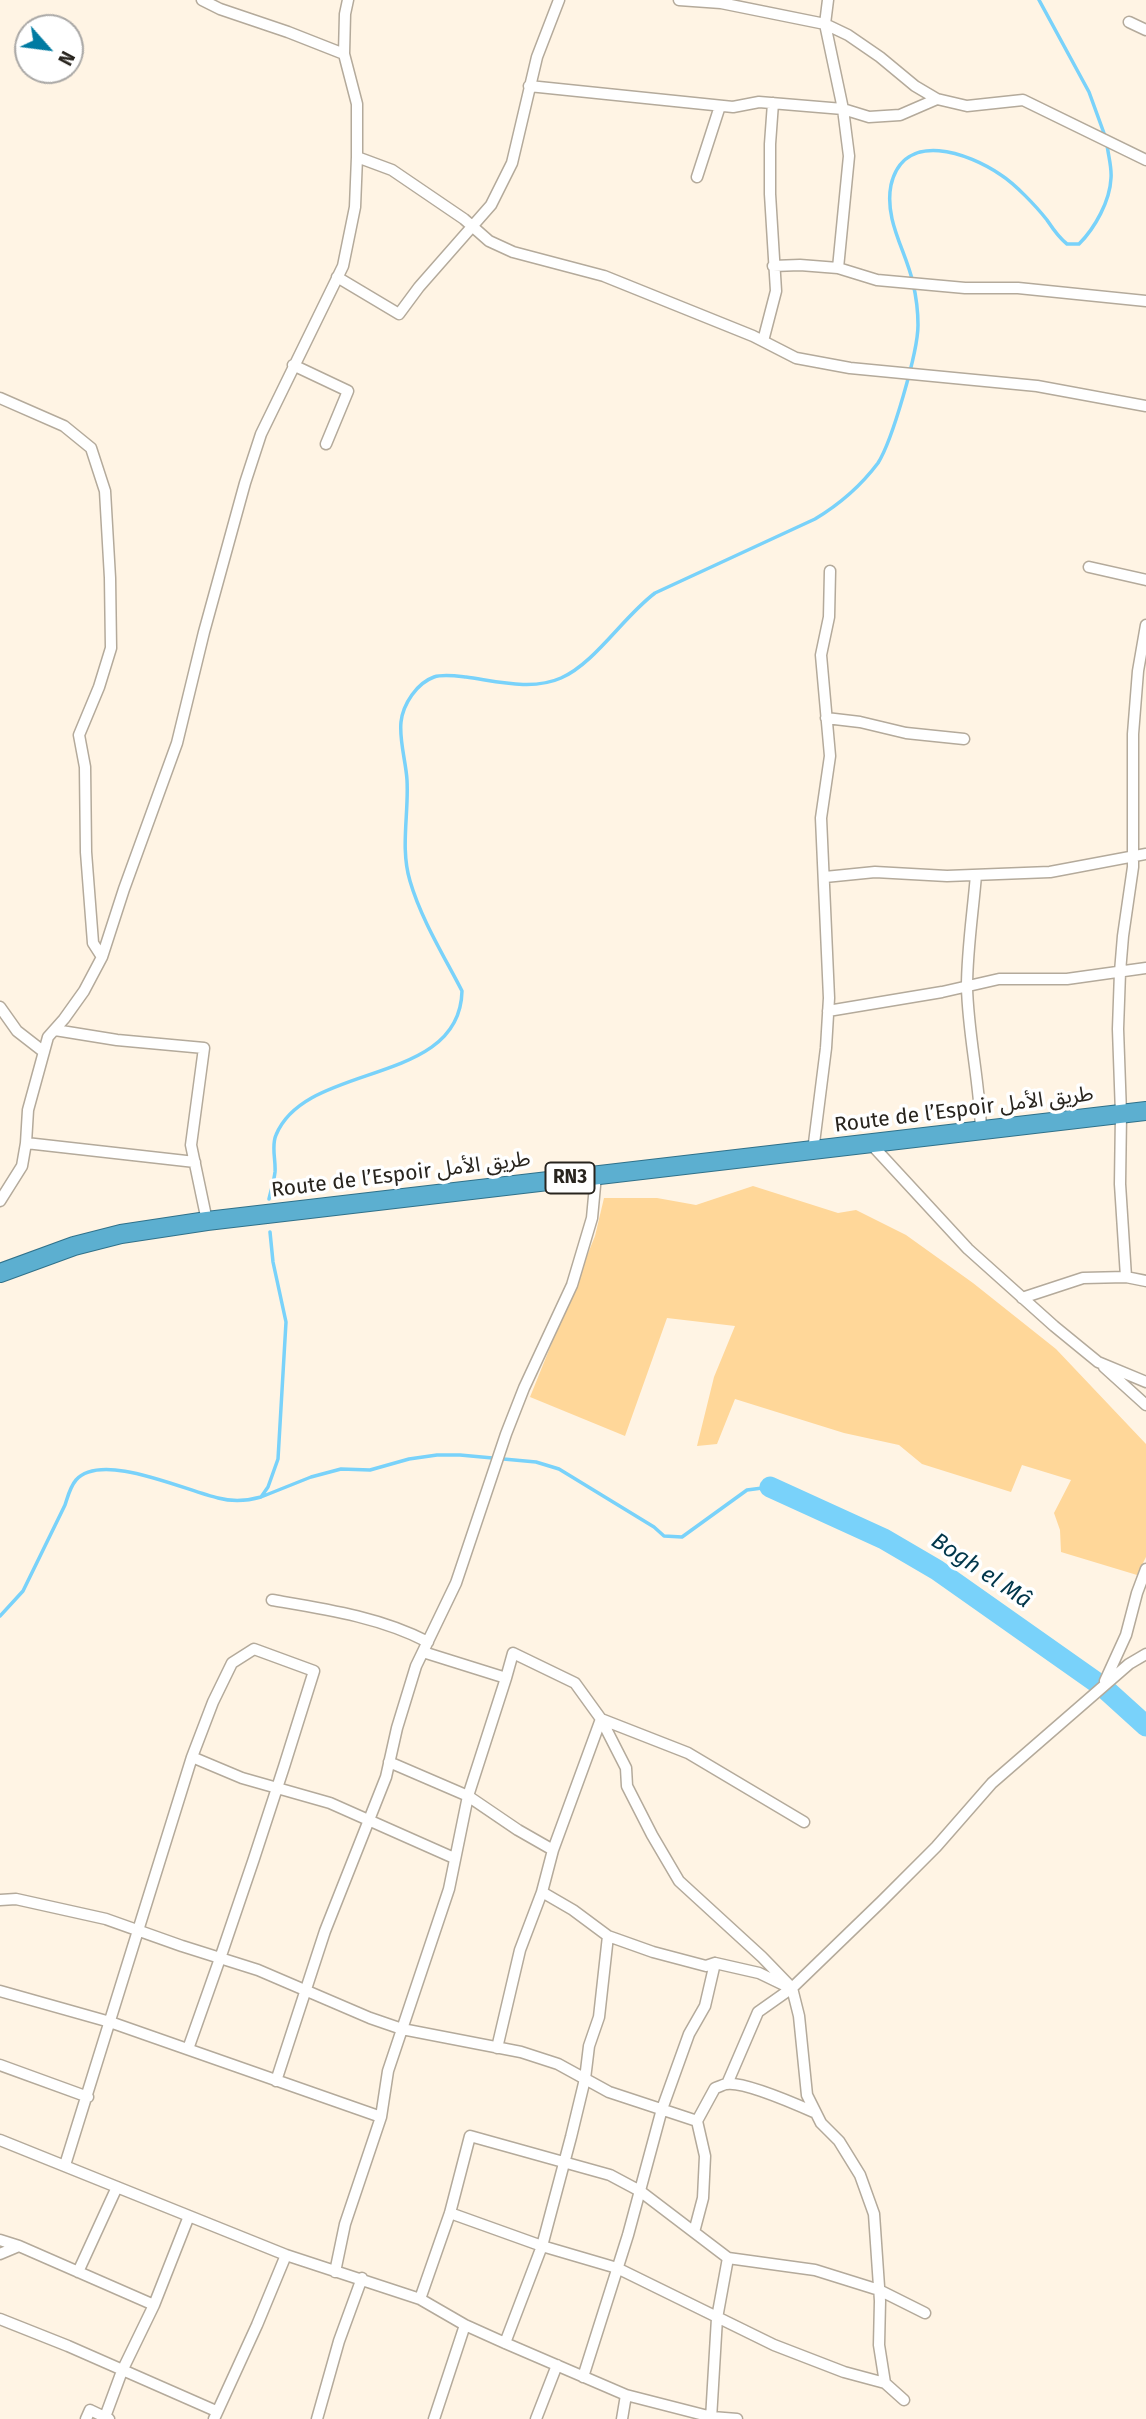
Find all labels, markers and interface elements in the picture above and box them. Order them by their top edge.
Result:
north arrow [14,14,84,84]
text: N [53,47,79,69]
street label: Route de l’Espoir طريق الأمل [833,1082,1095,1138]
street label: Route de l’Espoir طريق الأمل [270,1147,532,1203]
road number: RN3 [546,1162,594,1194]
water label: Bogh el Mâ [926,1527,1036,1615]

